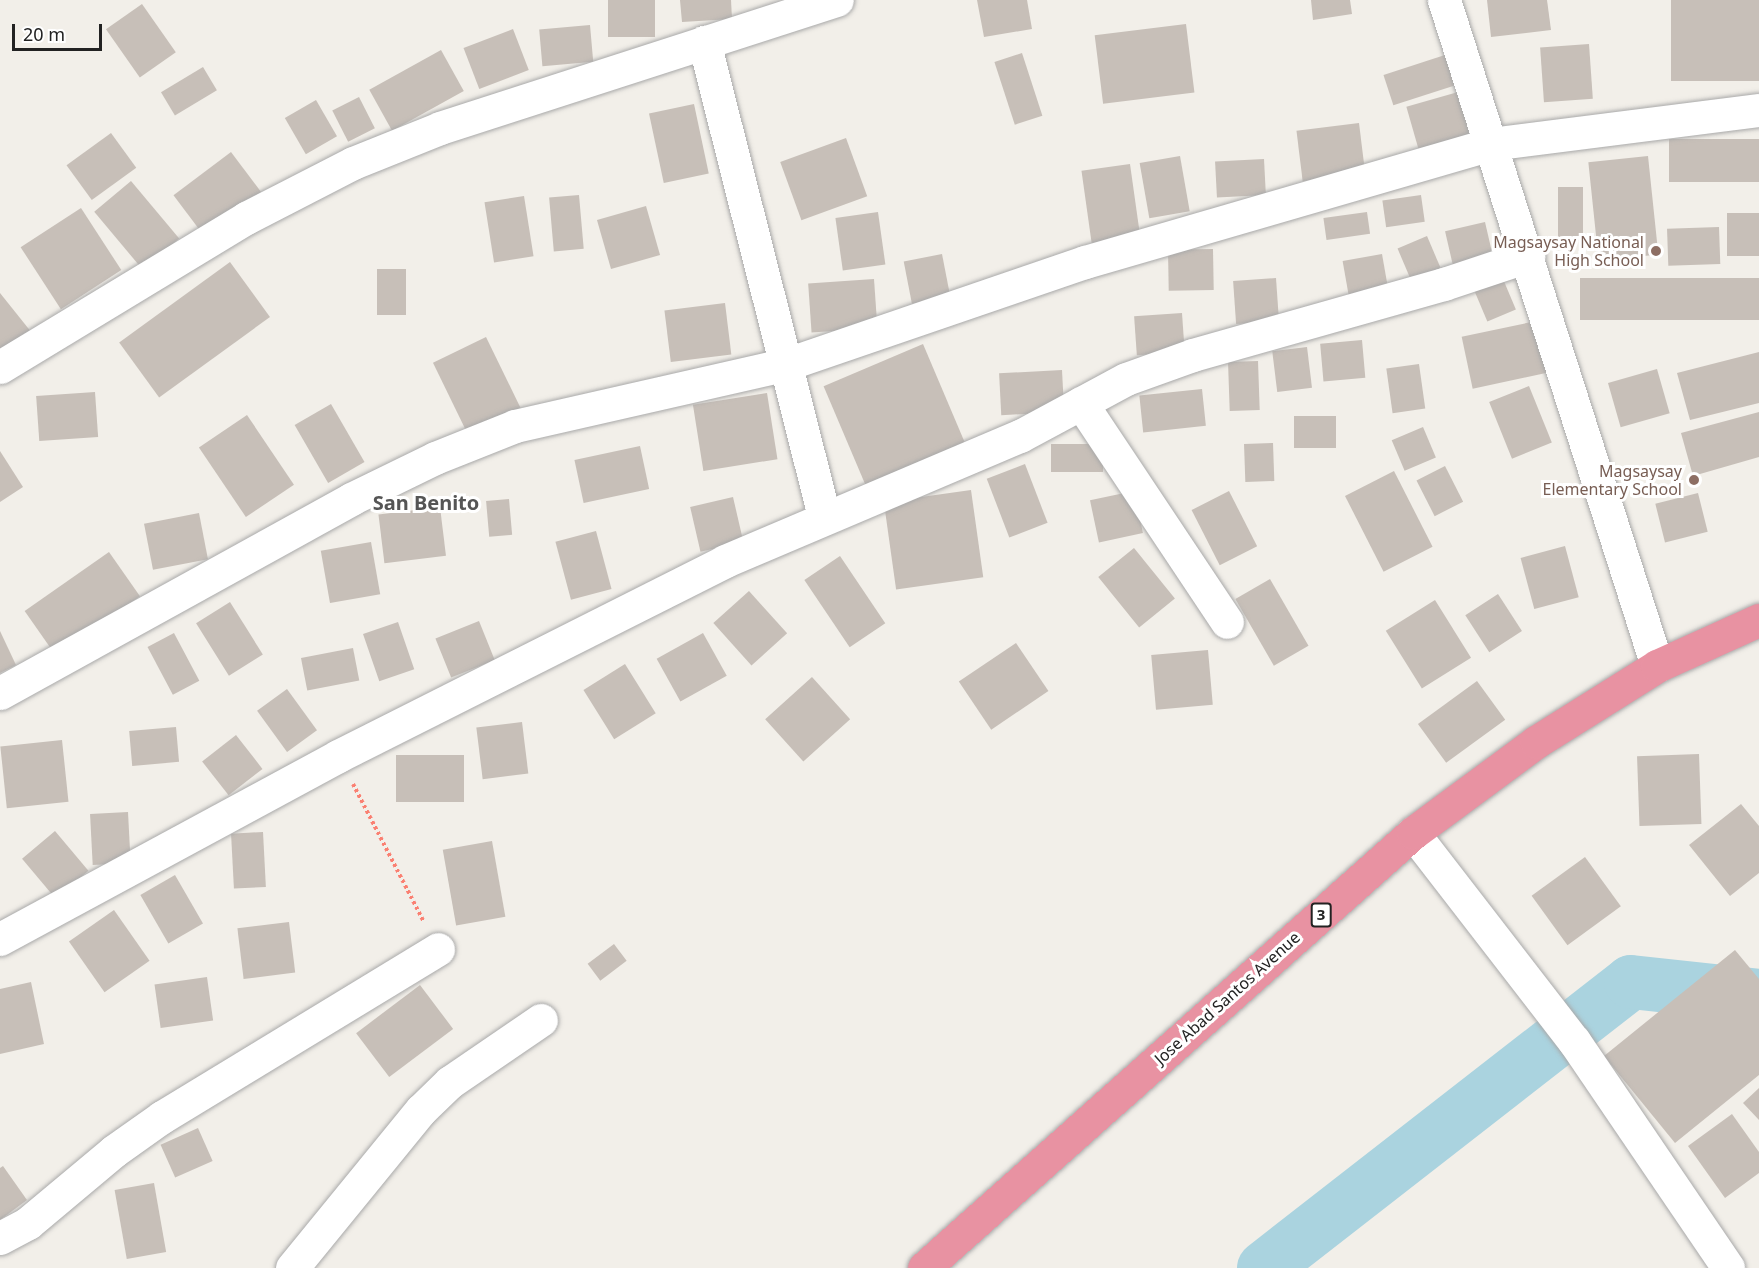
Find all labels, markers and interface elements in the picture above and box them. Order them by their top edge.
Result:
scale bar [15,12,105,50]
text: 20 m [23,22,65,46]
place label: Magsaysay National High School [1493,232,1644,270]
marker: Magsaysay National High School [1649,244,1663,258]
place label: Magsaysay Elementary School [1543,461,1682,499]
marker: Magsaysay Elementary School [1687,473,1701,487]
district label: San Benito [373,490,479,514]
road number: 3 [1310,903,1332,927]
street label: Jose Abad Santos Avenue [1150,928,1304,1068]

